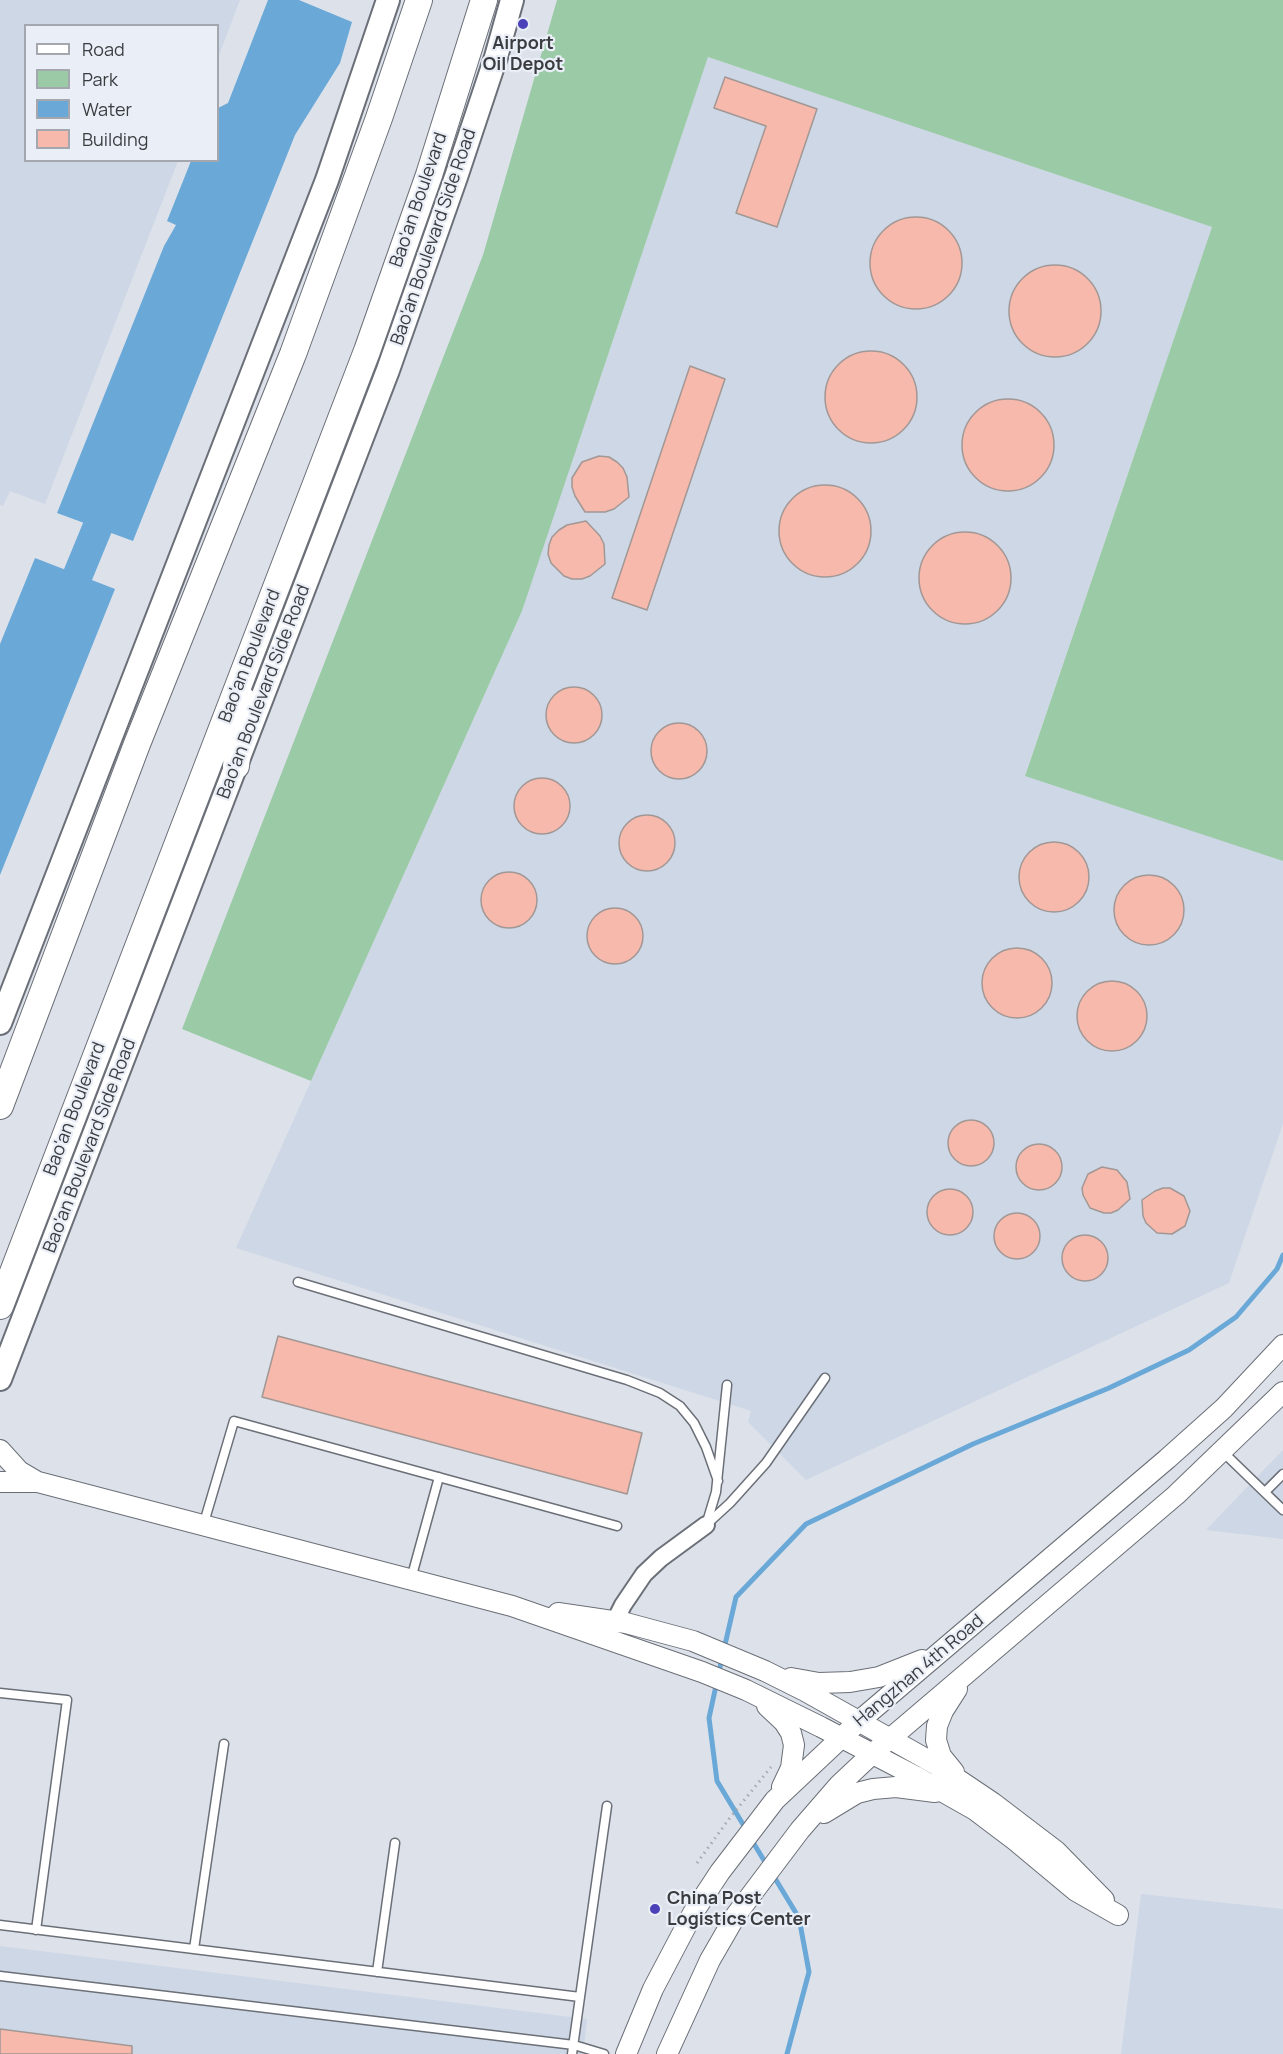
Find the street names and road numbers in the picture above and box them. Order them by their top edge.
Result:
street label: Bao'an Boulevard Side Road [387,126,481,348]
street label: Bao'an Boulevard [386,130,452,270]
street label: Bao'an Boulevard Side Road [213,582,315,802]
street label: Bao'an Boulevard [215,586,285,726]
street label: Bao'an Boulevard Side Road [39,1036,141,1256]
street label: Bao'an Boulevard [40,1039,110,1179]
street label: Hangzhan 4th Road [850,1610,988,1732]

